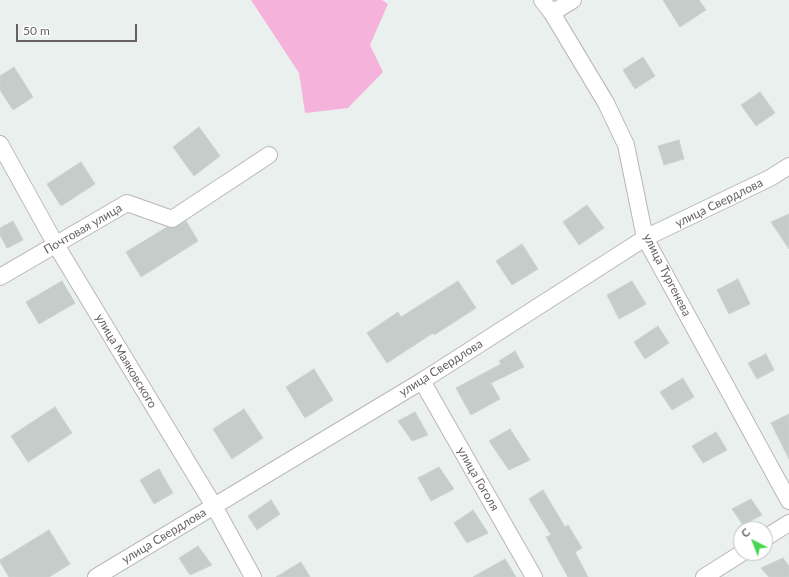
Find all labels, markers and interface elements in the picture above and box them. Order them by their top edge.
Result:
scale bar [18,16,139,42]
text: 50 m [23,23,50,38]
street label: улица Свердлова [673,176,765,230]
street label: Почтовая улица [41,201,125,257]
street label: улица Тургенева [640,231,694,319]
street label: улица Маяковского [92,311,160,411]
street label: улица Свердлова [397,337,485,399]
street label: улица Гоголя [454,445,502,513]
street label: улица Свердлова [119,505,209,567]
north arrow [733,521,773,561]
text: С [738,525,752,540]

